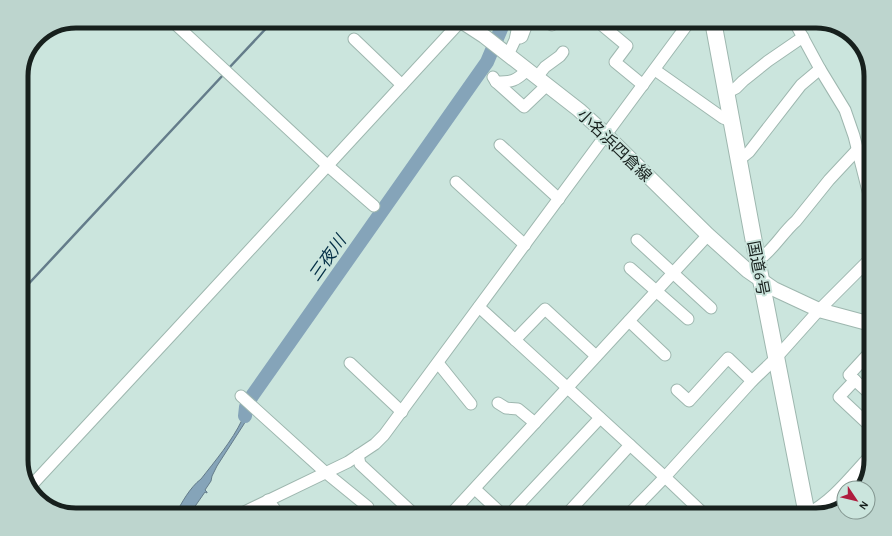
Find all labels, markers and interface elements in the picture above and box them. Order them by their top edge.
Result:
street label: 小名浜四倉線 [574,106,655,185]
water label: 三夜川 [305,230,350,284]
street label: 国道6号 [745,239,772,297]
north arrow [836,480,876,520]
text: N [857,499,870,512]

